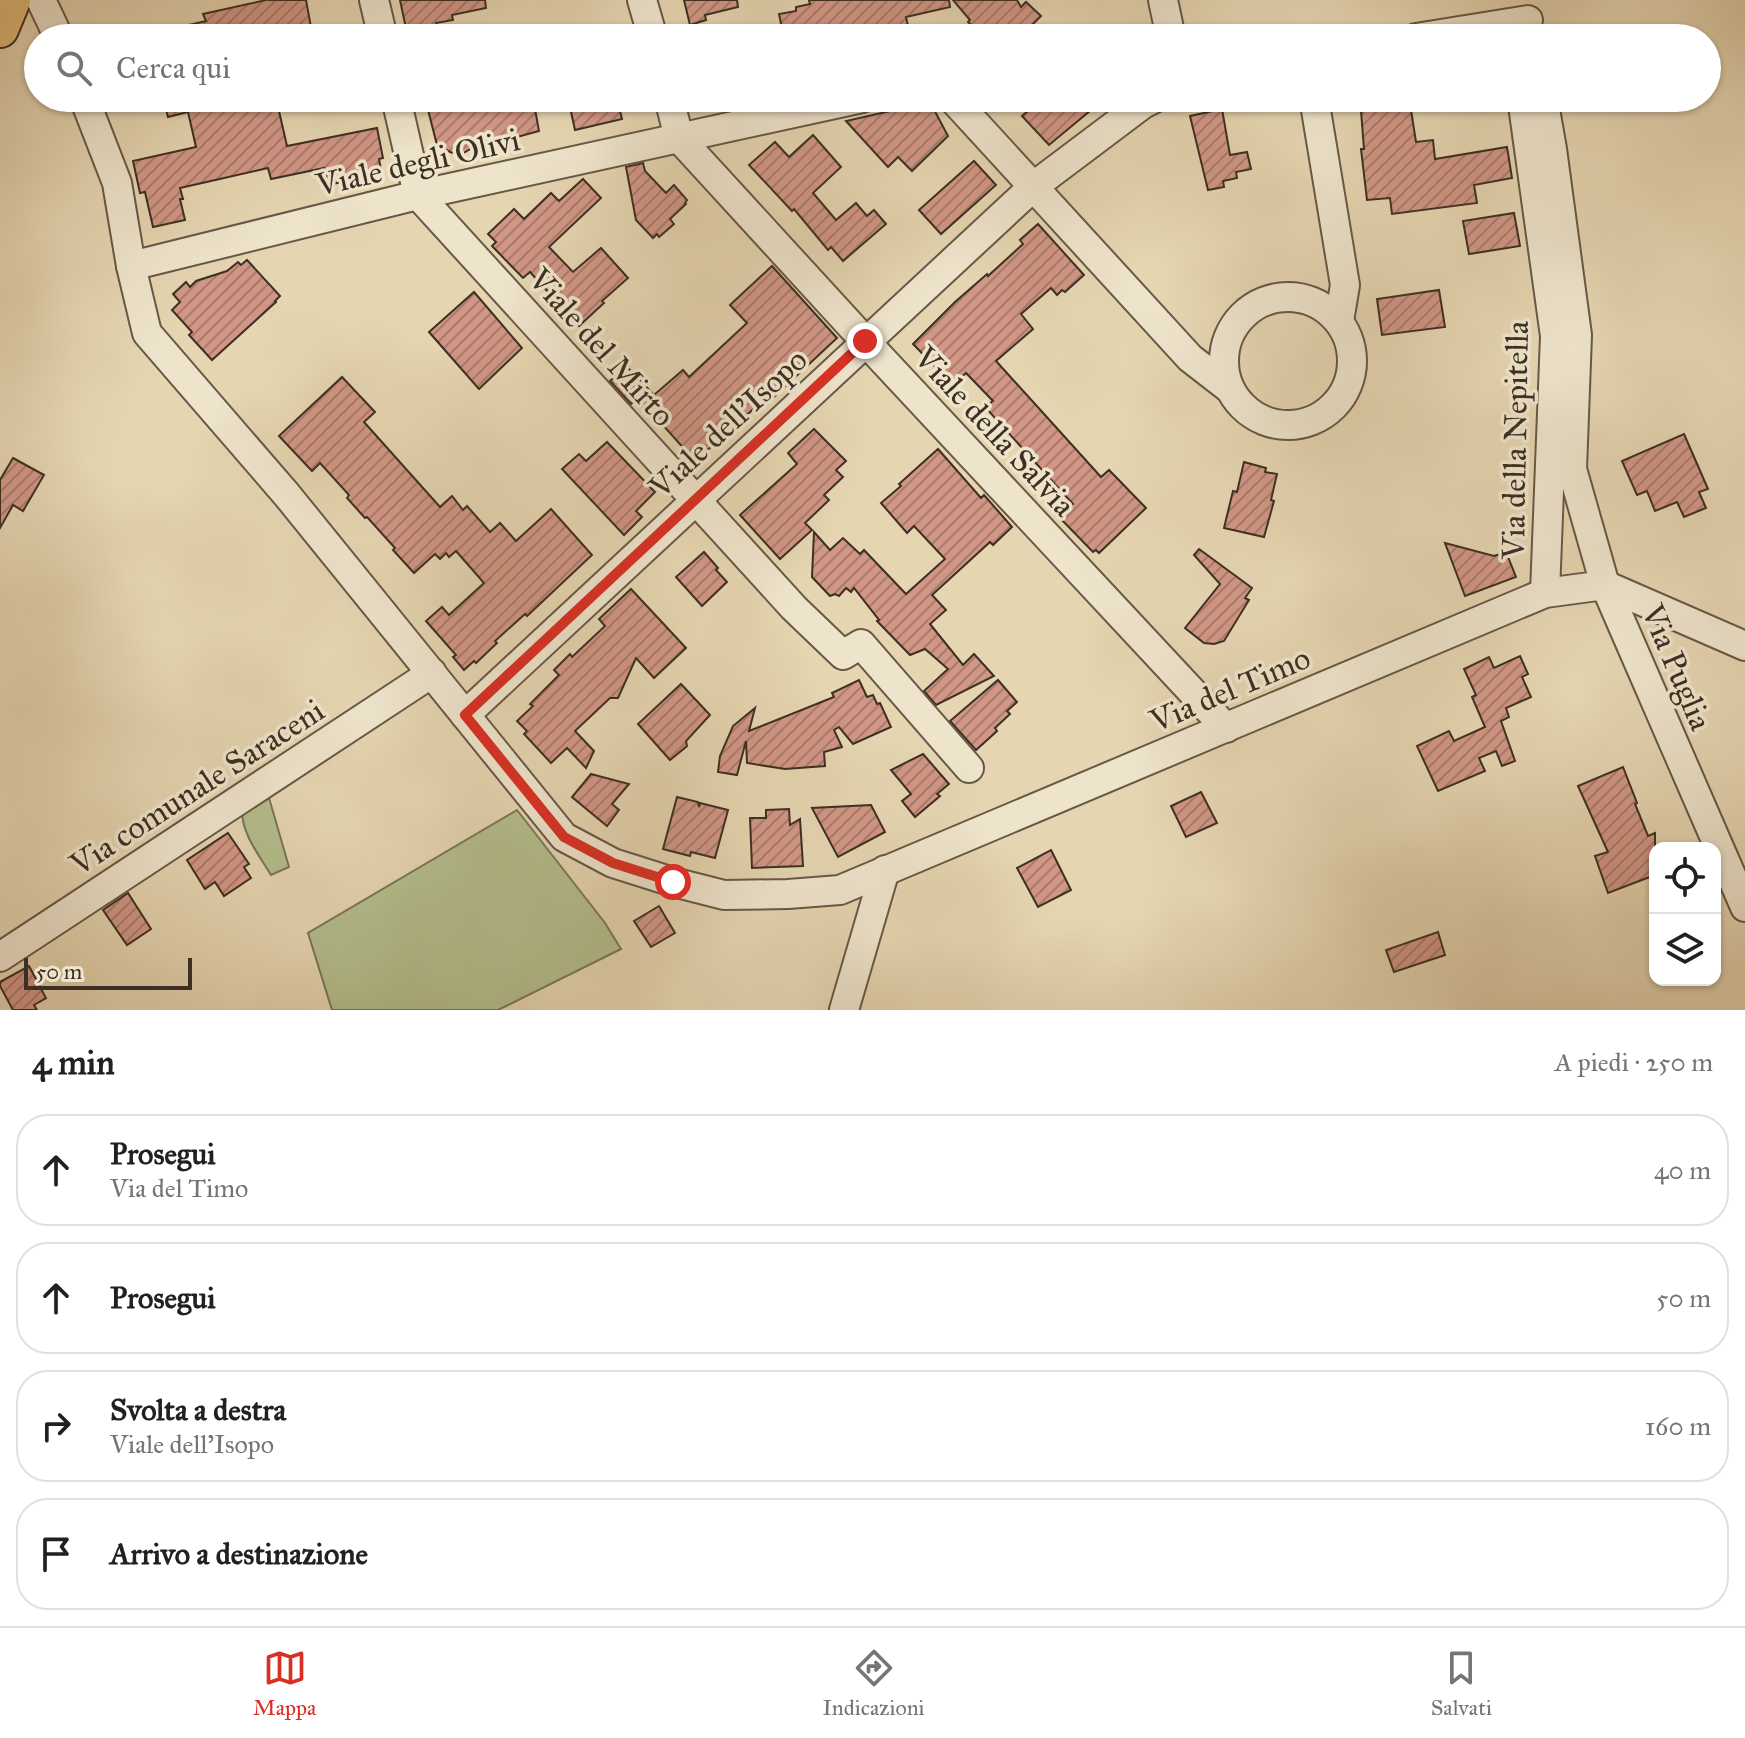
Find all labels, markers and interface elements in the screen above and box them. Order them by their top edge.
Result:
search box [24,24,1721,112]
icon: search [52,46,96,90]
text: Cerca qui [116,50,230,86]
street label: Viale degli Olivi [312,120,524,205]
street label: Viale del Mirto [520,259,683,435]
street label: Via della Nepitella [1494,320,1537,561]
route end [847,323,883,359]
street label: Viale della Salvia [905,337,1084,525]
street label: Viale dell'Isopo [641,340,815,507]
street label: Via Puglia [1632,598,1721,736]
street label: Via del Timo [1143,638,1316,741]
street label: Via comunale Saraceni [62,691,332,885]
map controls [1649,842,1721,986]
button: locate [1649,842,1721,914]
route start [655,864,691,900]
button: layers [1649,914,1721,986]
scale bar [24,954,192,990]
text: 50 m [36,958,82,985]
text: 4 min [32,1042,115,1083]
text: A piedi · 250 m [1555,1046,1713,1078]
text: Prosegui [110,1136,215,1172]
icon: ahead [34,1148,78,1192]
text: 40 m [1654,1154,1711,1186]
text: Via del Timo [110,1172,248,1204]
icon: ahead [34,1276,78,1320]
text: Prosegui [110,1280,215,1316]
text: 50 m [1656,1282,1711,1314]
text: Svolta a destra [110,1392,286,1428]
icon: right [34,1404,78,1448]
text: 160 m [1645,1410,1711,1442]
text: Viale dell'Isopo [110,1428,274,1460]
icon: arrive [34,1532,78,1576]
text: Arrivo a destinazione [110,1536,368,1572]
tab: Mappa [253,1646,316,1721]
tab: Indicazioni [822,1646,925,1721]
tab: Salvati [1431,1646,1492,1721]

